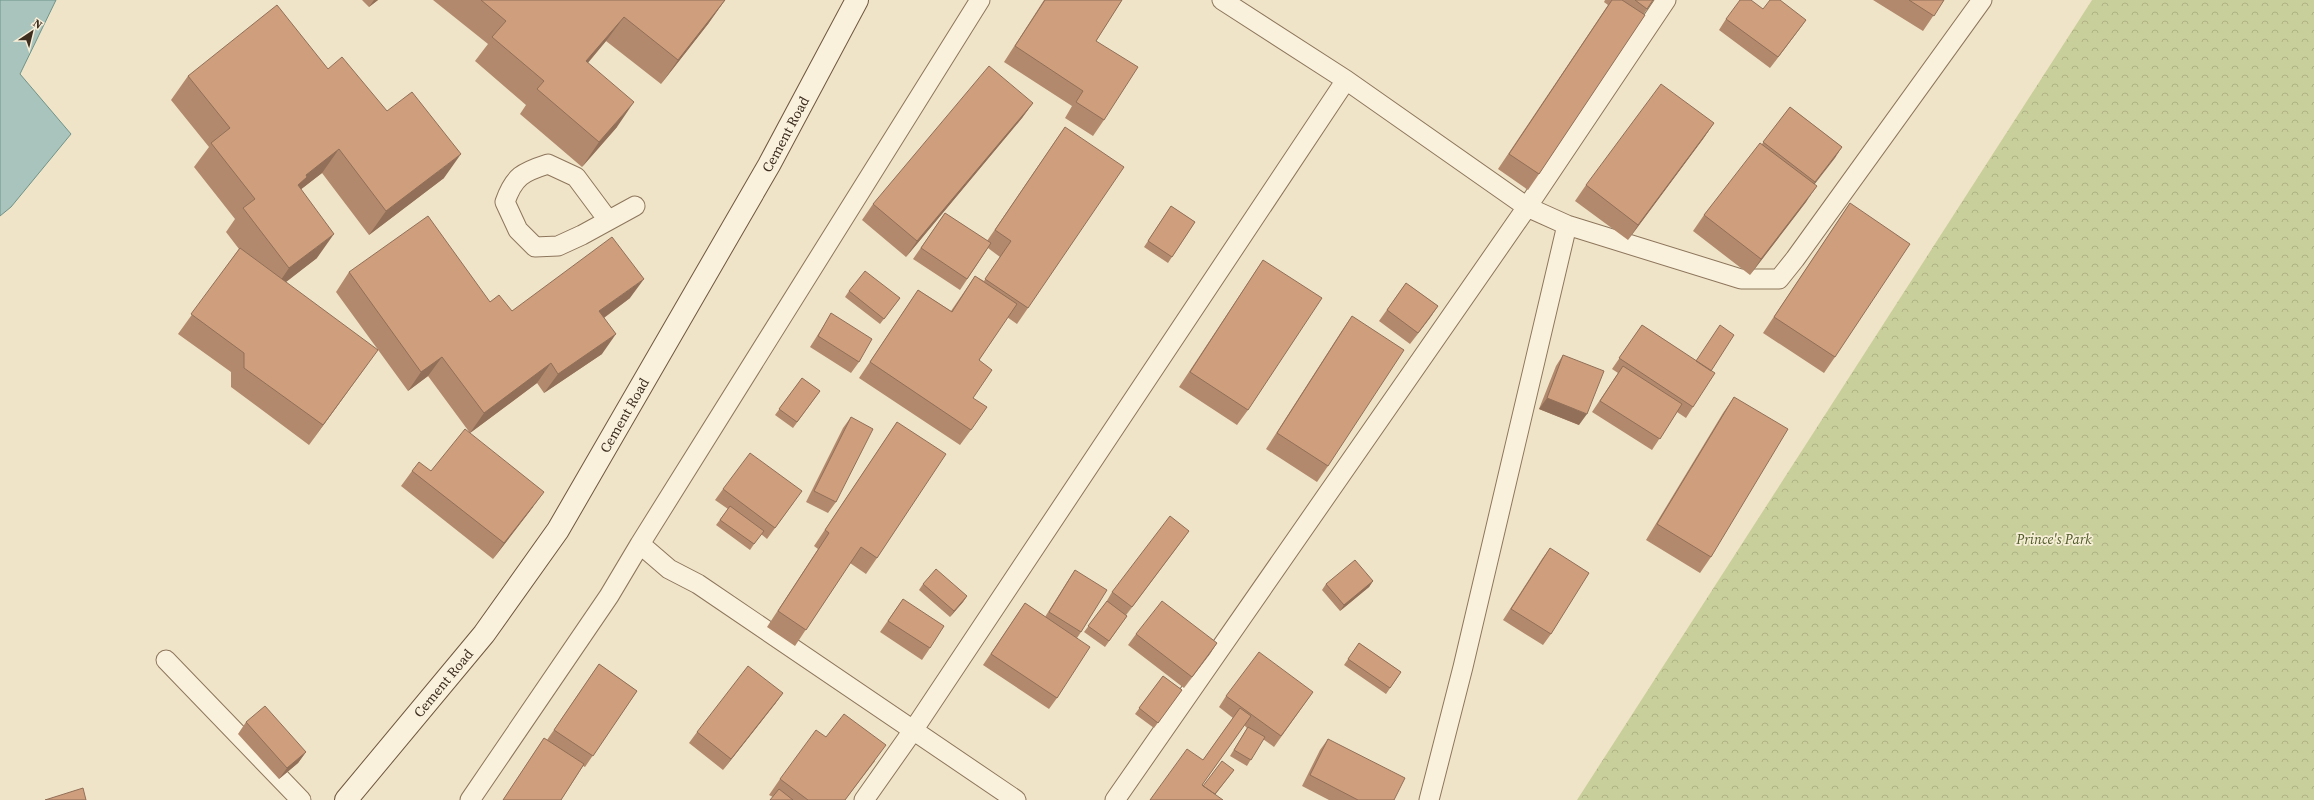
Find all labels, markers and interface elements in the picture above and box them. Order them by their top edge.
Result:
north arrow [12,12,52,52]
text: N [30,16,45,33]
street label: Cement Road [757,93,814,176]
street label: Cement Road [595,374,654,457]
park label: Prince's Park [2015,529,2092,549]
street label: Cement Road [409,644,478,722]

